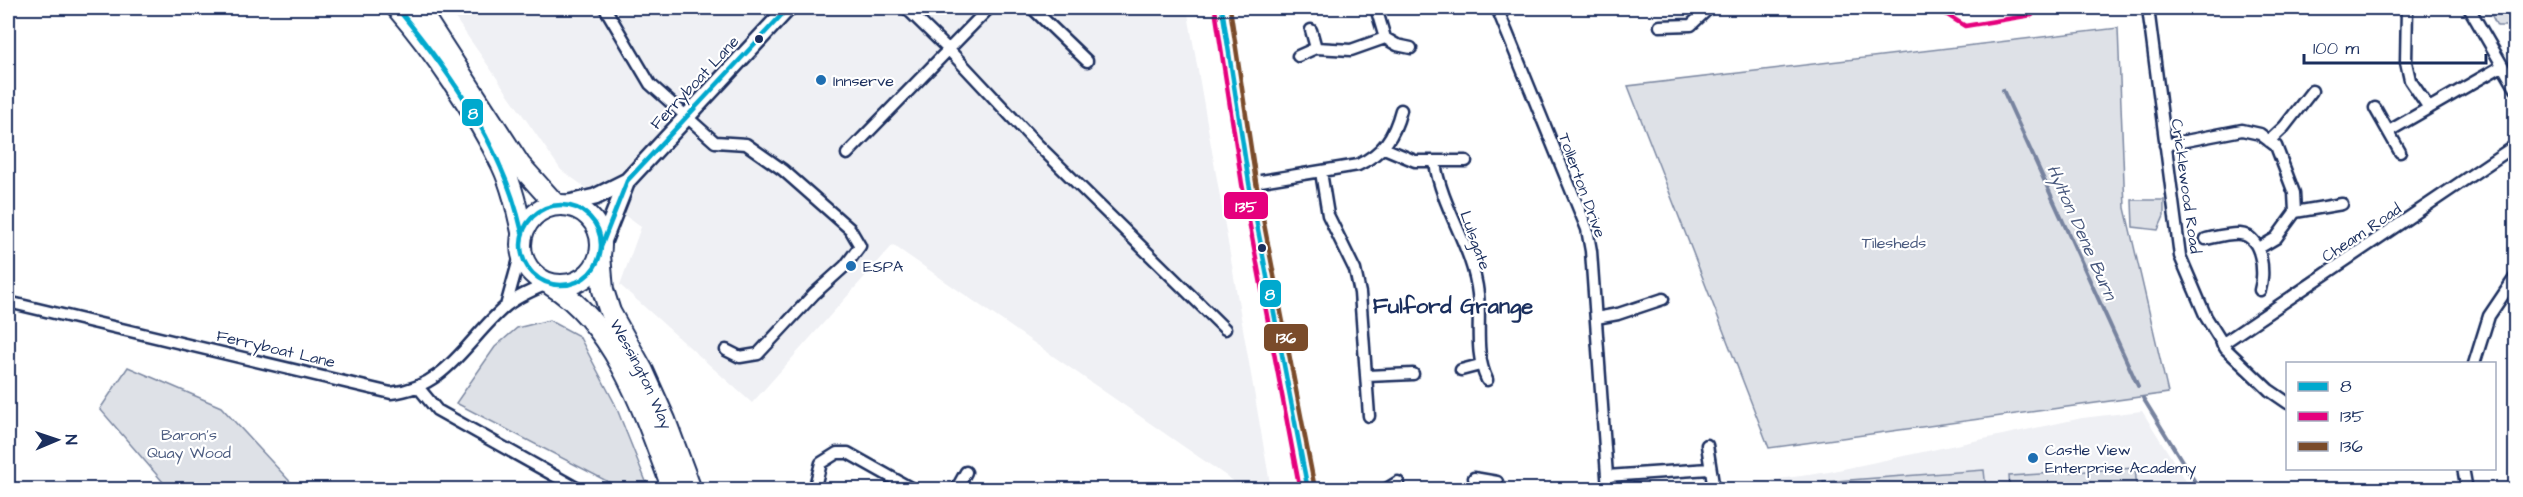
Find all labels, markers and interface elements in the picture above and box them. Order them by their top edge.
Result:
scale bar [2304,27,2486,65]
street label: Ferryboat Lane [645,31,745,135]
unlabelled marker [753,33,765,45]
text: 100 m [2313,36,2359,61]
place label: Innserve [833,70,894,92]
marker: Innserve [814,73,828,87]
line badge: 8 [461,98,484,127]
text: 8 [468,103,479,125]
street label: Cricklewood Road [2166,117,2206,255]
street label: Tollerton Drive [1553,130,1611,241]
water label: Hylton Dene Burn [2040,161,2123,306]
line badge: 135 [1223,191,1269,220]
text: 135 [1235,196,1257,218]
street label: Cheam Road [2317,198,2406,268]
street label: Lulsgate [1453,208,1496,274]
park label: Tilesheds [1862,232,1926,254]
unlabelled marker [1256,242,1268,254]
place label: ESPA [863,256,903,278]
marker: ESPA [844,259,858,273]
line badge: 8 [1259,279,1282,308]
text: 8 [1265,284,1276,306]
district label: Fulford Grange [1373,291,1533,323]
street label: Wessington Way [604,316,677,433]
line badge: 136 [1263,323,1309,352]
street label: Ferryboat Lane [214,325,338,374]
text: 136 [1276,327,1296,349]
legend [2286,362,2496,470]
text: 8 [2340,374,2352,399]
text: 135 [2340,404,2364,429]
north arrow [27,410,87,470]
park label: Baron's Quay Wood [147,424,231,465]
text: N [60,434,82,445]
text: 136 [2340,434,2363,459]
place label: Castle View Enterprise Academy [2045,439,2197,480]
marker: Castle View Enterprise Academy [2026,451,2040,465]

